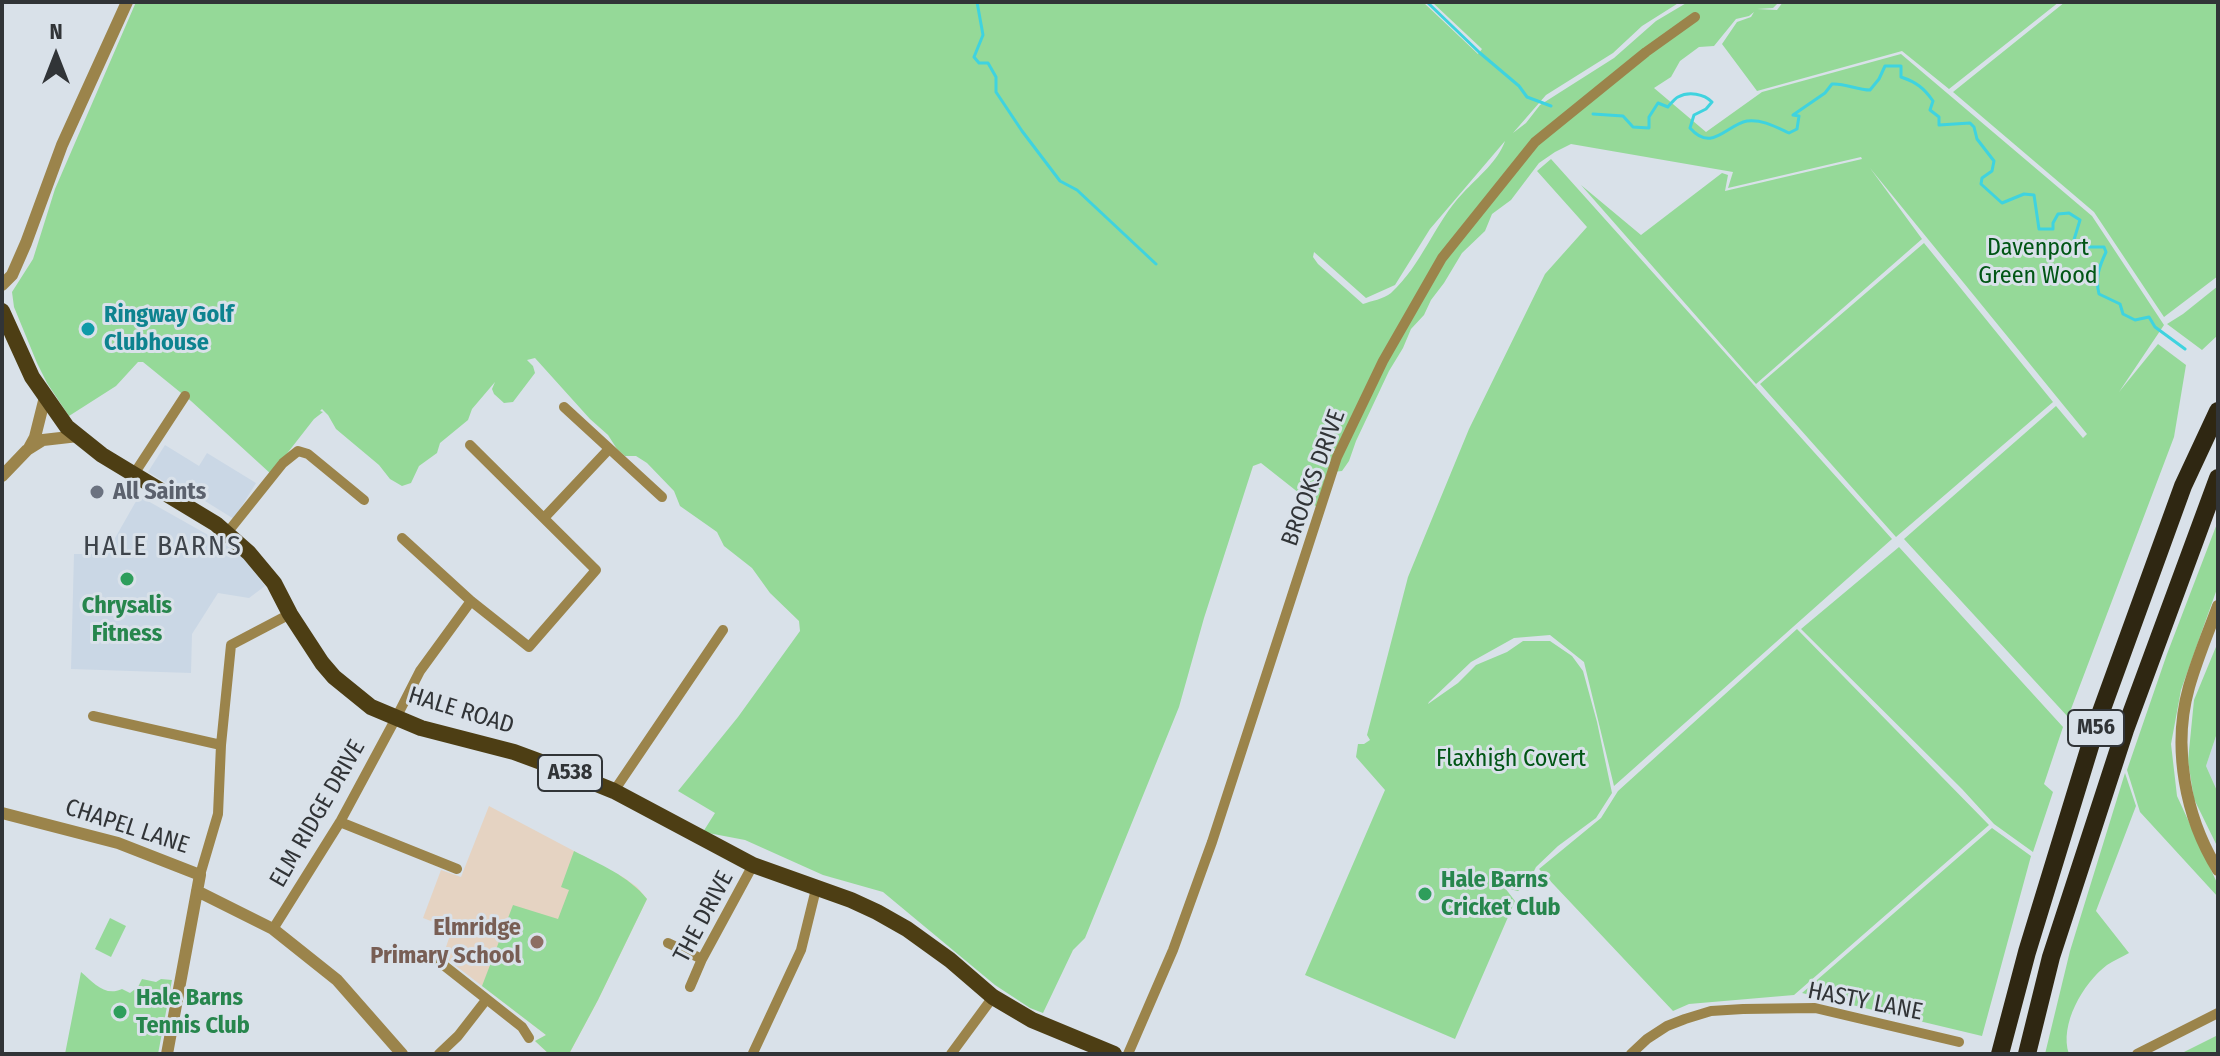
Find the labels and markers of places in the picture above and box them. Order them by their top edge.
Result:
place label: Ringway Golf Clubhouse [104,301,234,357]
marker: Ringway Golf Clubhouse [79,320,97,338]
place label: All Saints [113,478,206,506]
marker: All Saints [88,483,106,501]
marker: Chrysalis Fitness [118,570,136,588]
place label: Chrysalis Fitness [82,592,172,648]
place label: Hale Barns Cricket Club [1441,866,1561,922]
marker: Hale Barns Cricket Club [1416,885,1434,903]
place label: Elmridge Primary School [370,914,521,970]
marker: Elmridge Primary School [528,933,546,951]
place label: Hale Barns Tennis Club [136,984,250,1040]
marker: Hale Barns Tennis Club [111,1003,129,1021]

